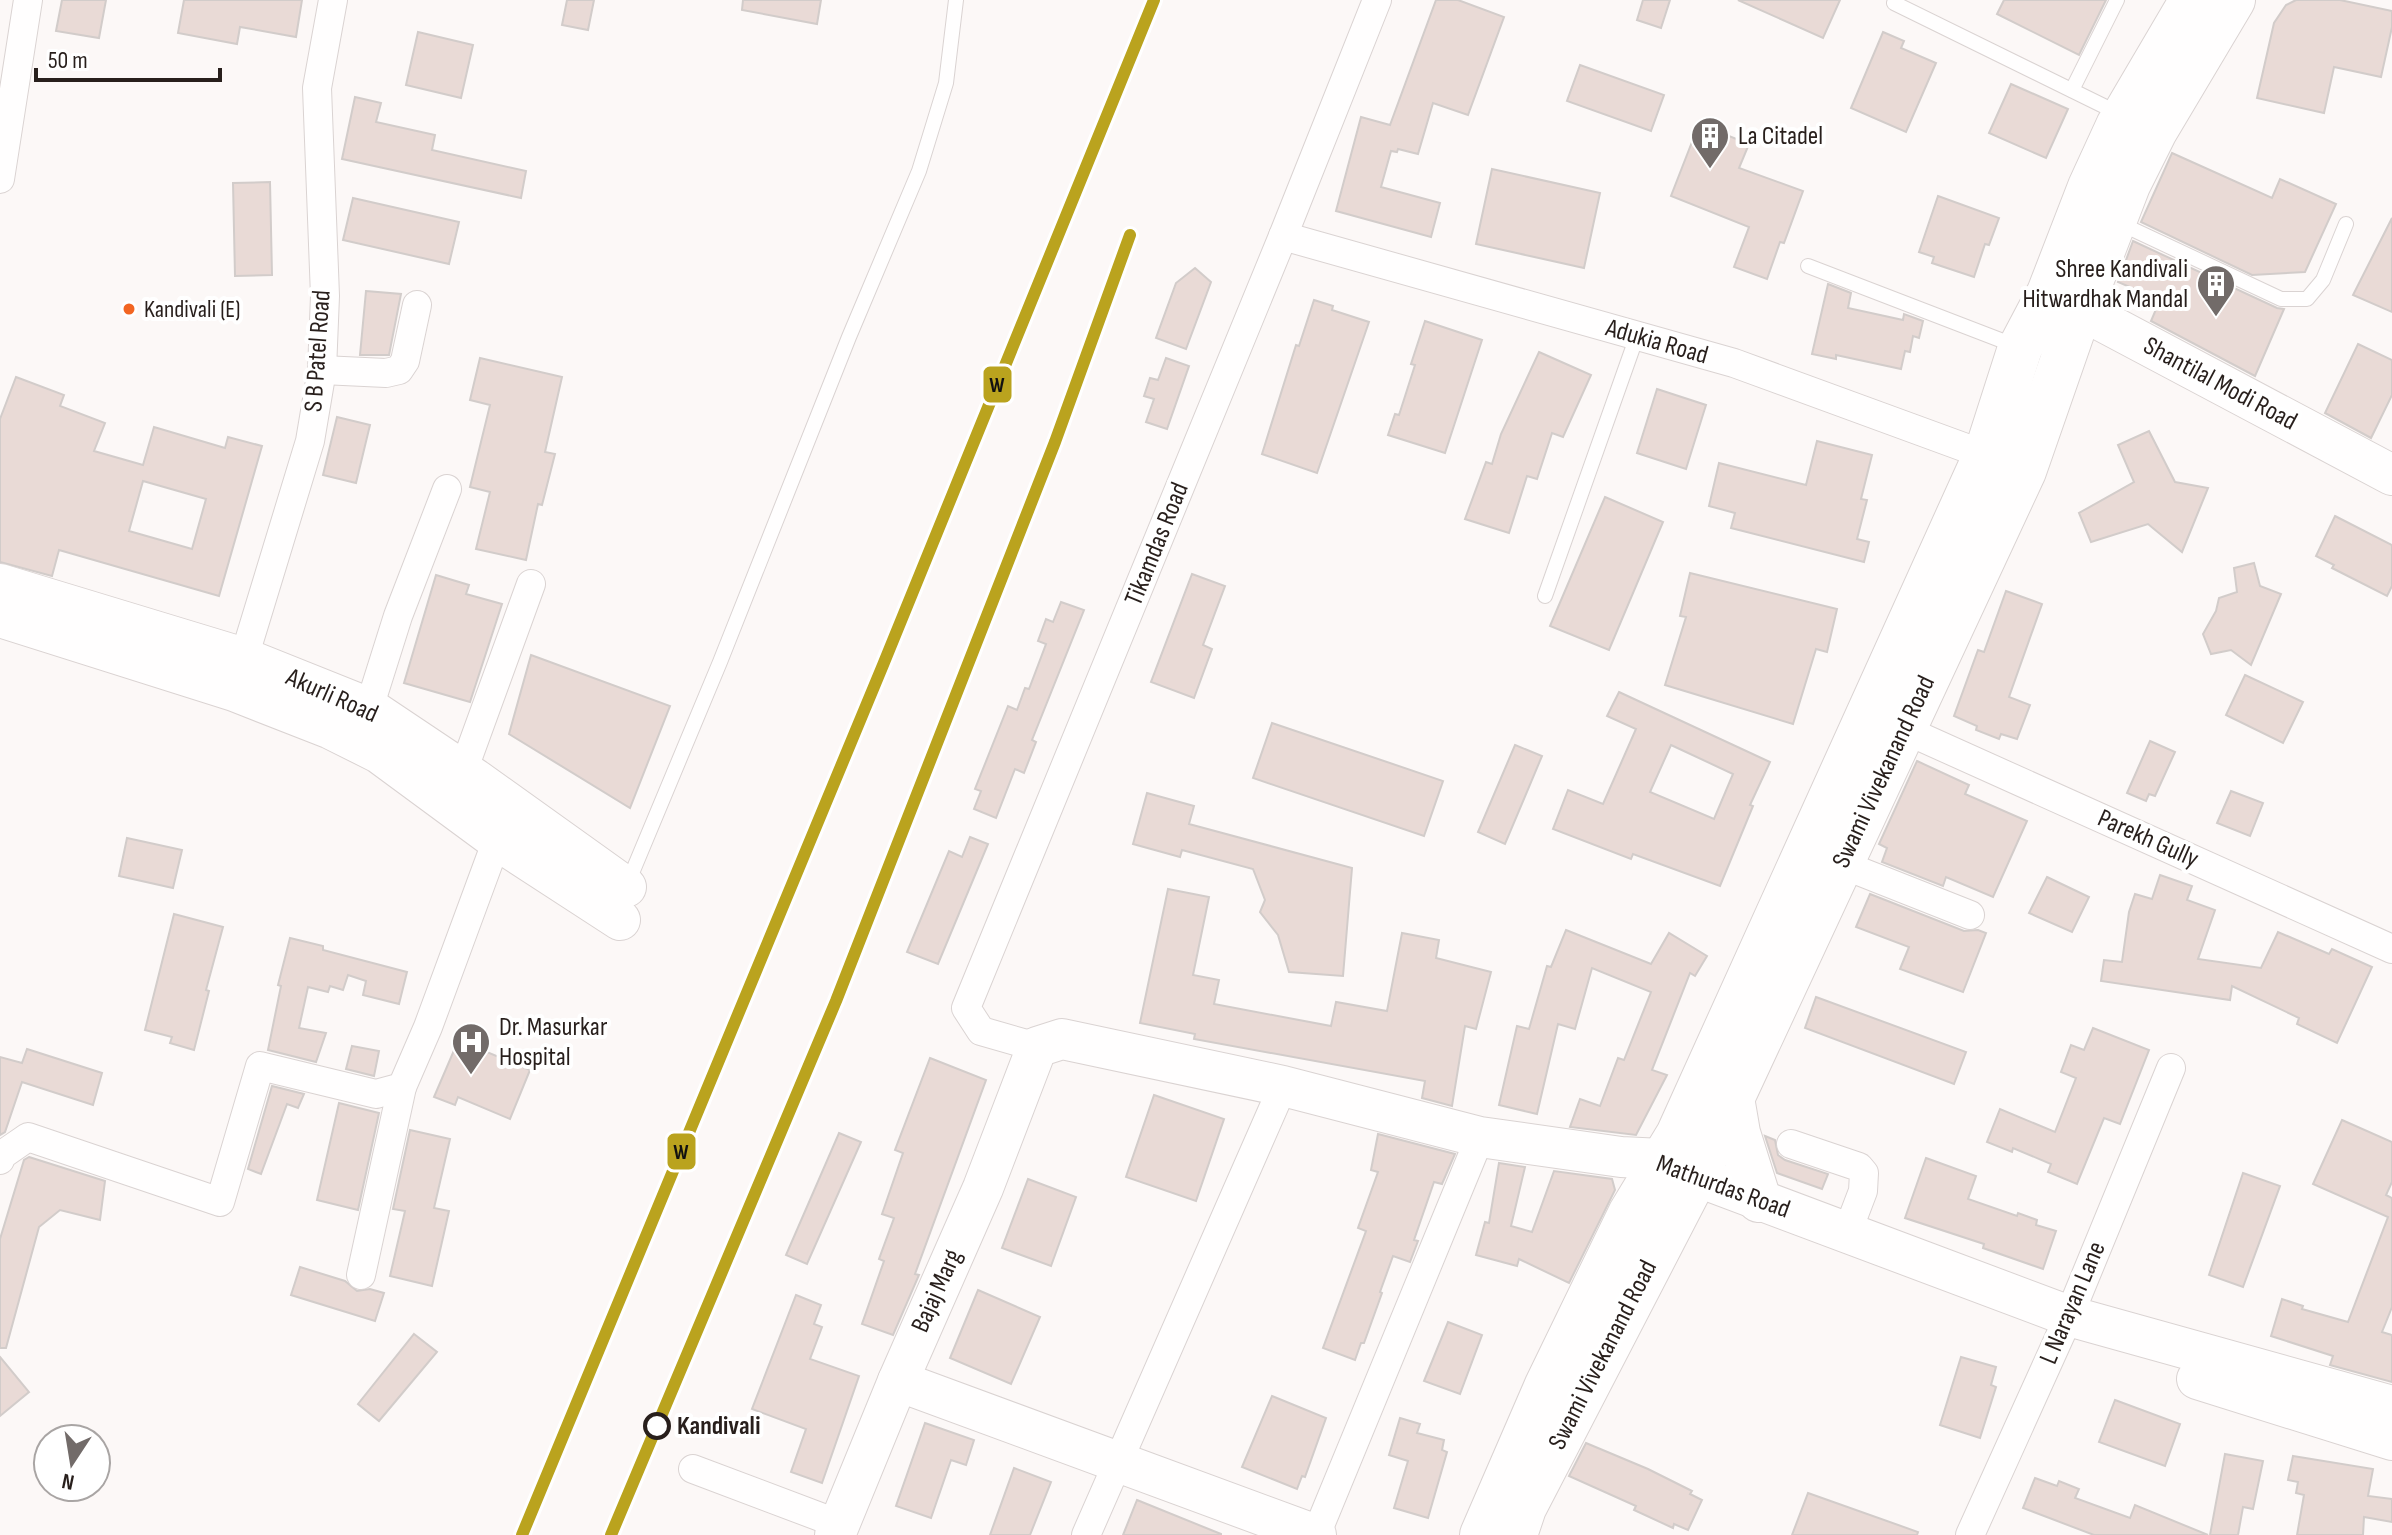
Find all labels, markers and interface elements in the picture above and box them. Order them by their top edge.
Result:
scale bar [36,32,220,82]
text: 50 m [48,46,88,75]
building icon: La Citadel [1689,115,1731,170]
place label: La Citadel [1738,121,1823,152]
place label: Shree Kandivali Hitwardhak Mandal [2022,254,2188,315]
building icon: Shree Kandivali Hitwardhak Mandal [2195,263,2237,318]
street label: S B Patel Road [298,289,338,413]
place label: Kandivali (E) [144,295,240,324]
marker: Kandivali (E) [121,301,137,317]
street label: Adukia Road [1601,312,1712,371]
street label: Shantilal Modi Road [2138,331,2302,437]
line badge: W [982,365,1013,404]
text: W [989,372,1005,399]
street label: Tikamdas Road [1118,478,1196,610]
street label: Akurli Road [280,662,383,730]
street label: Swami Vivekanand Road [1826,671,1942,873]
street label: Parekh Gully [2093,803,2203,875]
place label: Dr. Masurkar Hospital [499,1012,608,1073]
hospital icon: Dr. Masurkar Hospital [450,1021,492,1076]
line badge: W [666,1132,697,1171]
text: W [673,1139,689,1166]
street label: Mathurdas Road [1652,1148,1794,1226]
street label: L Narayan Lane [2033,1237,2113,1369]
street label: Bajaj Marg [905,1245,969,1337]
street label: Swami Vivekanand Road [1542,1255,1664,1455]
place label: Kandivali [677,1411,760,1442]
marker: Kandivali [644,1413,670,1439]
north arrow [32,1423,112,1503]
text: N [60,1467,77,1496]

